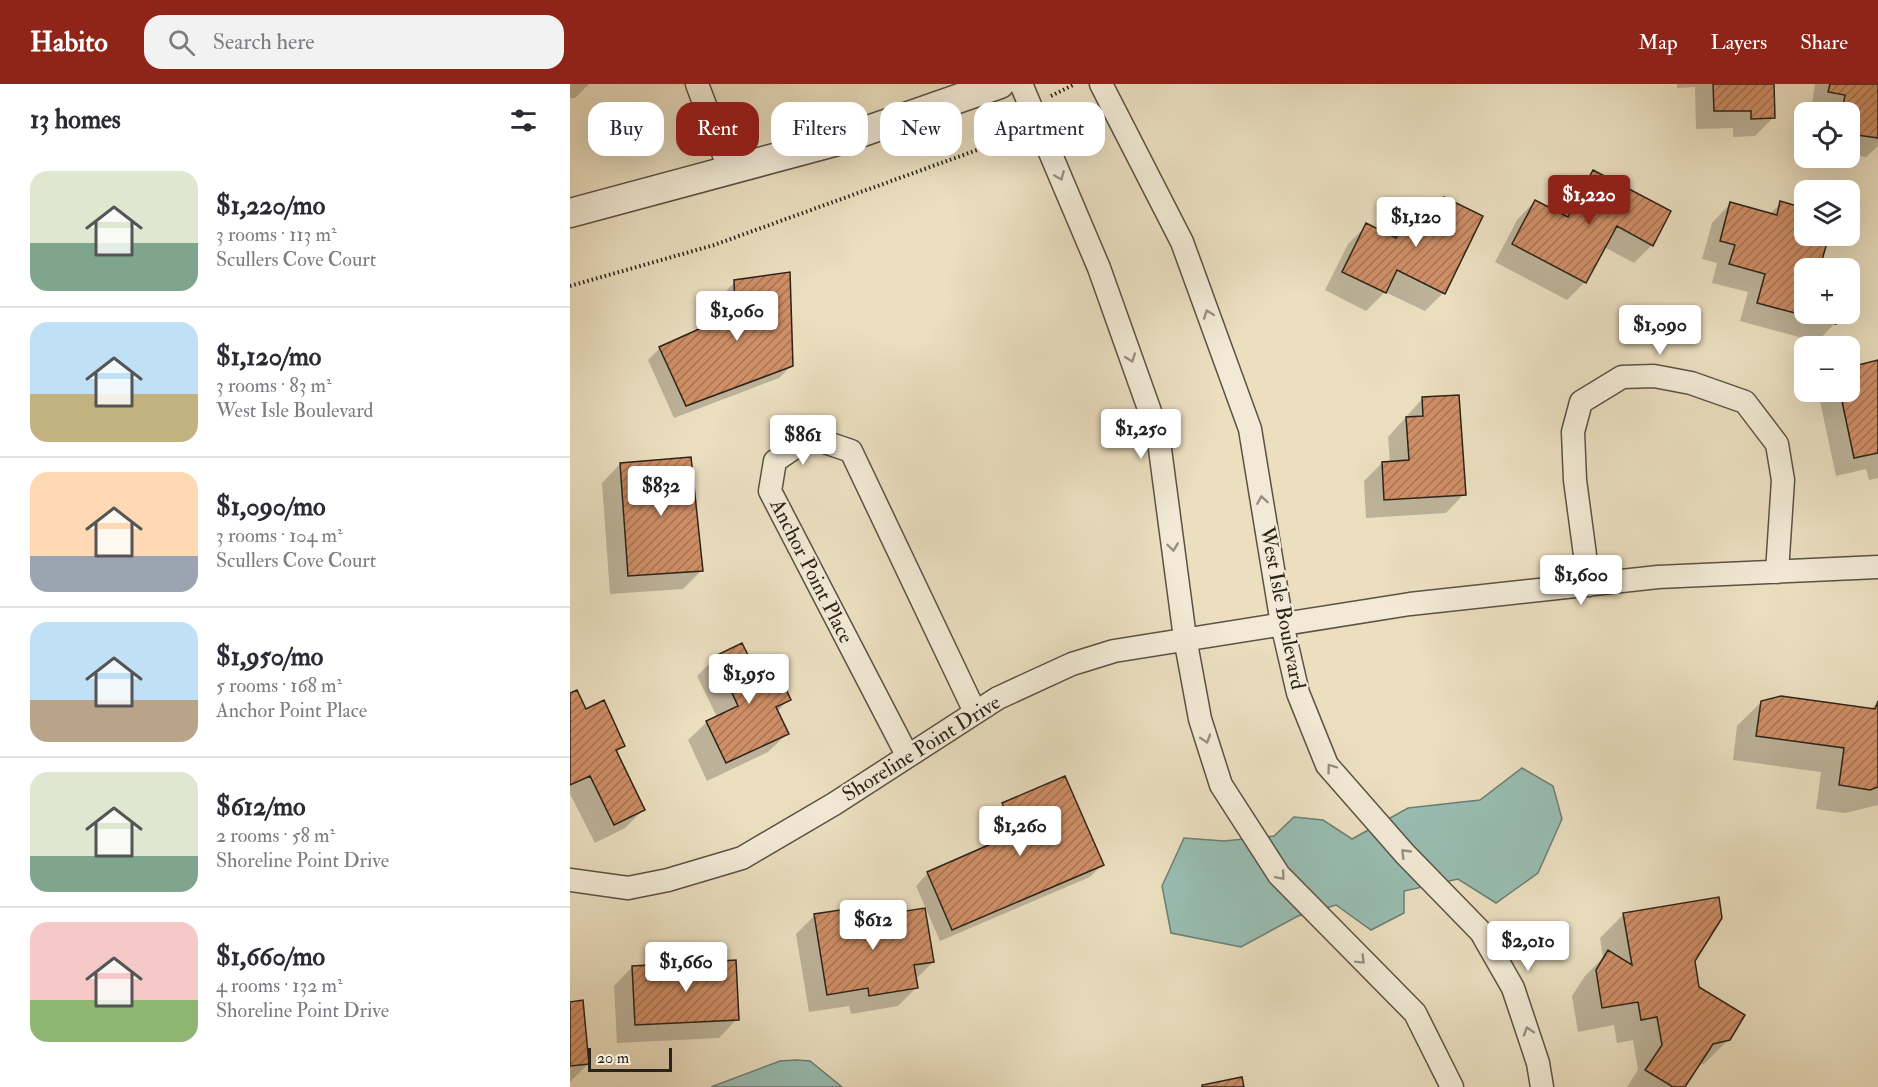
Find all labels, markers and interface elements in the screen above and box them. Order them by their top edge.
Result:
search box [144,15,564,69]
text: Habito [30,25,108,60]
icon: search [165,26,198,59]
text: Search here [213,28,315,56]
text: Map [1638,29,1678,56]
text: Layers [1711,29,1767,56]
text: Share [1800,29,1848,56]
chip: Buy [588,102,664,156]
chip: Rent [676,102,759,156]
chip: Filters [771,102,868,156]
chip: New [880,102,962,156]
chip: Apartment [974,102,1105,156]
map controls [1794,102,1860,402]
button: locate [1794,102,1860,168]
text: 13 homes [30,104,121,136]
icon: filters [507,104,540,137]
one-way arrow [1053,170,1065,181]
pin: $1,220 [1540,175,1638,226]
button: layers [1794,180,1860,246]
text: $1,220 [1562,182,1616,207]
text: $1,220/mo [216,190,325,222]
icon: home [78,195,150,267]
pin: $1,120 [1367,197,1465,248]
text: $1,120 [1391,204,1441,229]
text: 3 rooms · 113 m² [216,222,337,247]
text: Scullers Cove Court [216,247,376,272]
button: + [1794,258,1860,324]
pin: $1,060 [688,291,786,342]
text: $1,060 [710,298,764,323]
pin: $1,090 [1611,305,1709,356]
one-way arrow [1203,309,1216,319]
text: $1,090 [1633,312,1687,337]
button: − [1794,336,1860,402]
text: $1,120/mo [216,341,321,373]
icon: home [78,346,150,418]
one-way arrow [1123,352,1136,363]
text: 3 rooms · 83 m² [216,373,332,398]
text: West Isle Boulevard [216,398,373,423]
pin: $1,250 [1092,409,1190,460]
pin: $861 [767,415,839,466]
text: $1,250 [1115,416,1167,441]
text: $861 [784,422,822,447]
pin: $832 [625,466,697,517]
text: $832 [642,473,680,498]
text: $1,090/mo [216,491,326,523]
street label: Anchor Point Place [763,493,860,648]
icon: home [78,496,150,568]
one-way arrow [1256,496,1269,506]
text: 3 rooms · 104 m² [216,523,343,548]
street label: West Isle Boulevard [1253,523,1312,692]
one-way arrow [1166,543,1179,552]
text: Scullers Cove Court [216,548,376,573]
pin: $1,600 [1532,555,1630,606]
text: $1,600 [1554,562,1608,587]
text: $1,950/mo [216,641,323,673]
icon: home [78,646,150,718]
pin: $1,950 [700,654,798,705]
text: $1,950 [723,661,775,686]
text: 5 rooms · 168 m² [216,673,342,698]
street label: Shoreline Point Drive [837,689,1006,808]
text: Anchor Point Place [216,698,367,723]
one-way arrow [1199,733,1211,744]
one-way arrow [1328,764,1339,775]
text: $612/mo [216,791,306,823]
icon: home [78,796,150,868]
pin: $1,260 [971,806,1069,857]
text: $1,260 [993,813,1047,838]
text: 2 rooms · 58 m² [216,823,335,848]
text: Shoreline Point Drive [216,848,389,873]
one-way arrow [1401,850,1412,860]
one-way arrow [1273,869,1284,880]
pin: $612 [837,900,909,951]
text: $612 [854,907,892,932]
pin: $2,010 [1479,921,1577,972]
text: $2,010 [1501,928,1555,953]
text: $1,660/mo [216,941,325,973]
pin: $1,660 [637,942,735,993]
icon: home [78,946,150,1018]
text: $1,660 [659,949,713,974]
one-way arrow [1354,952,1365,963]
text: 4 rooms · 132 m² [216,973,343,998]
text: Shoreline Point Drive [216,998,389,1023]
one-way arrow [1522,1026,1535,1036]
scale bar [588,1045,672,1072]
text: 20 m [597,1048,629,1068]

